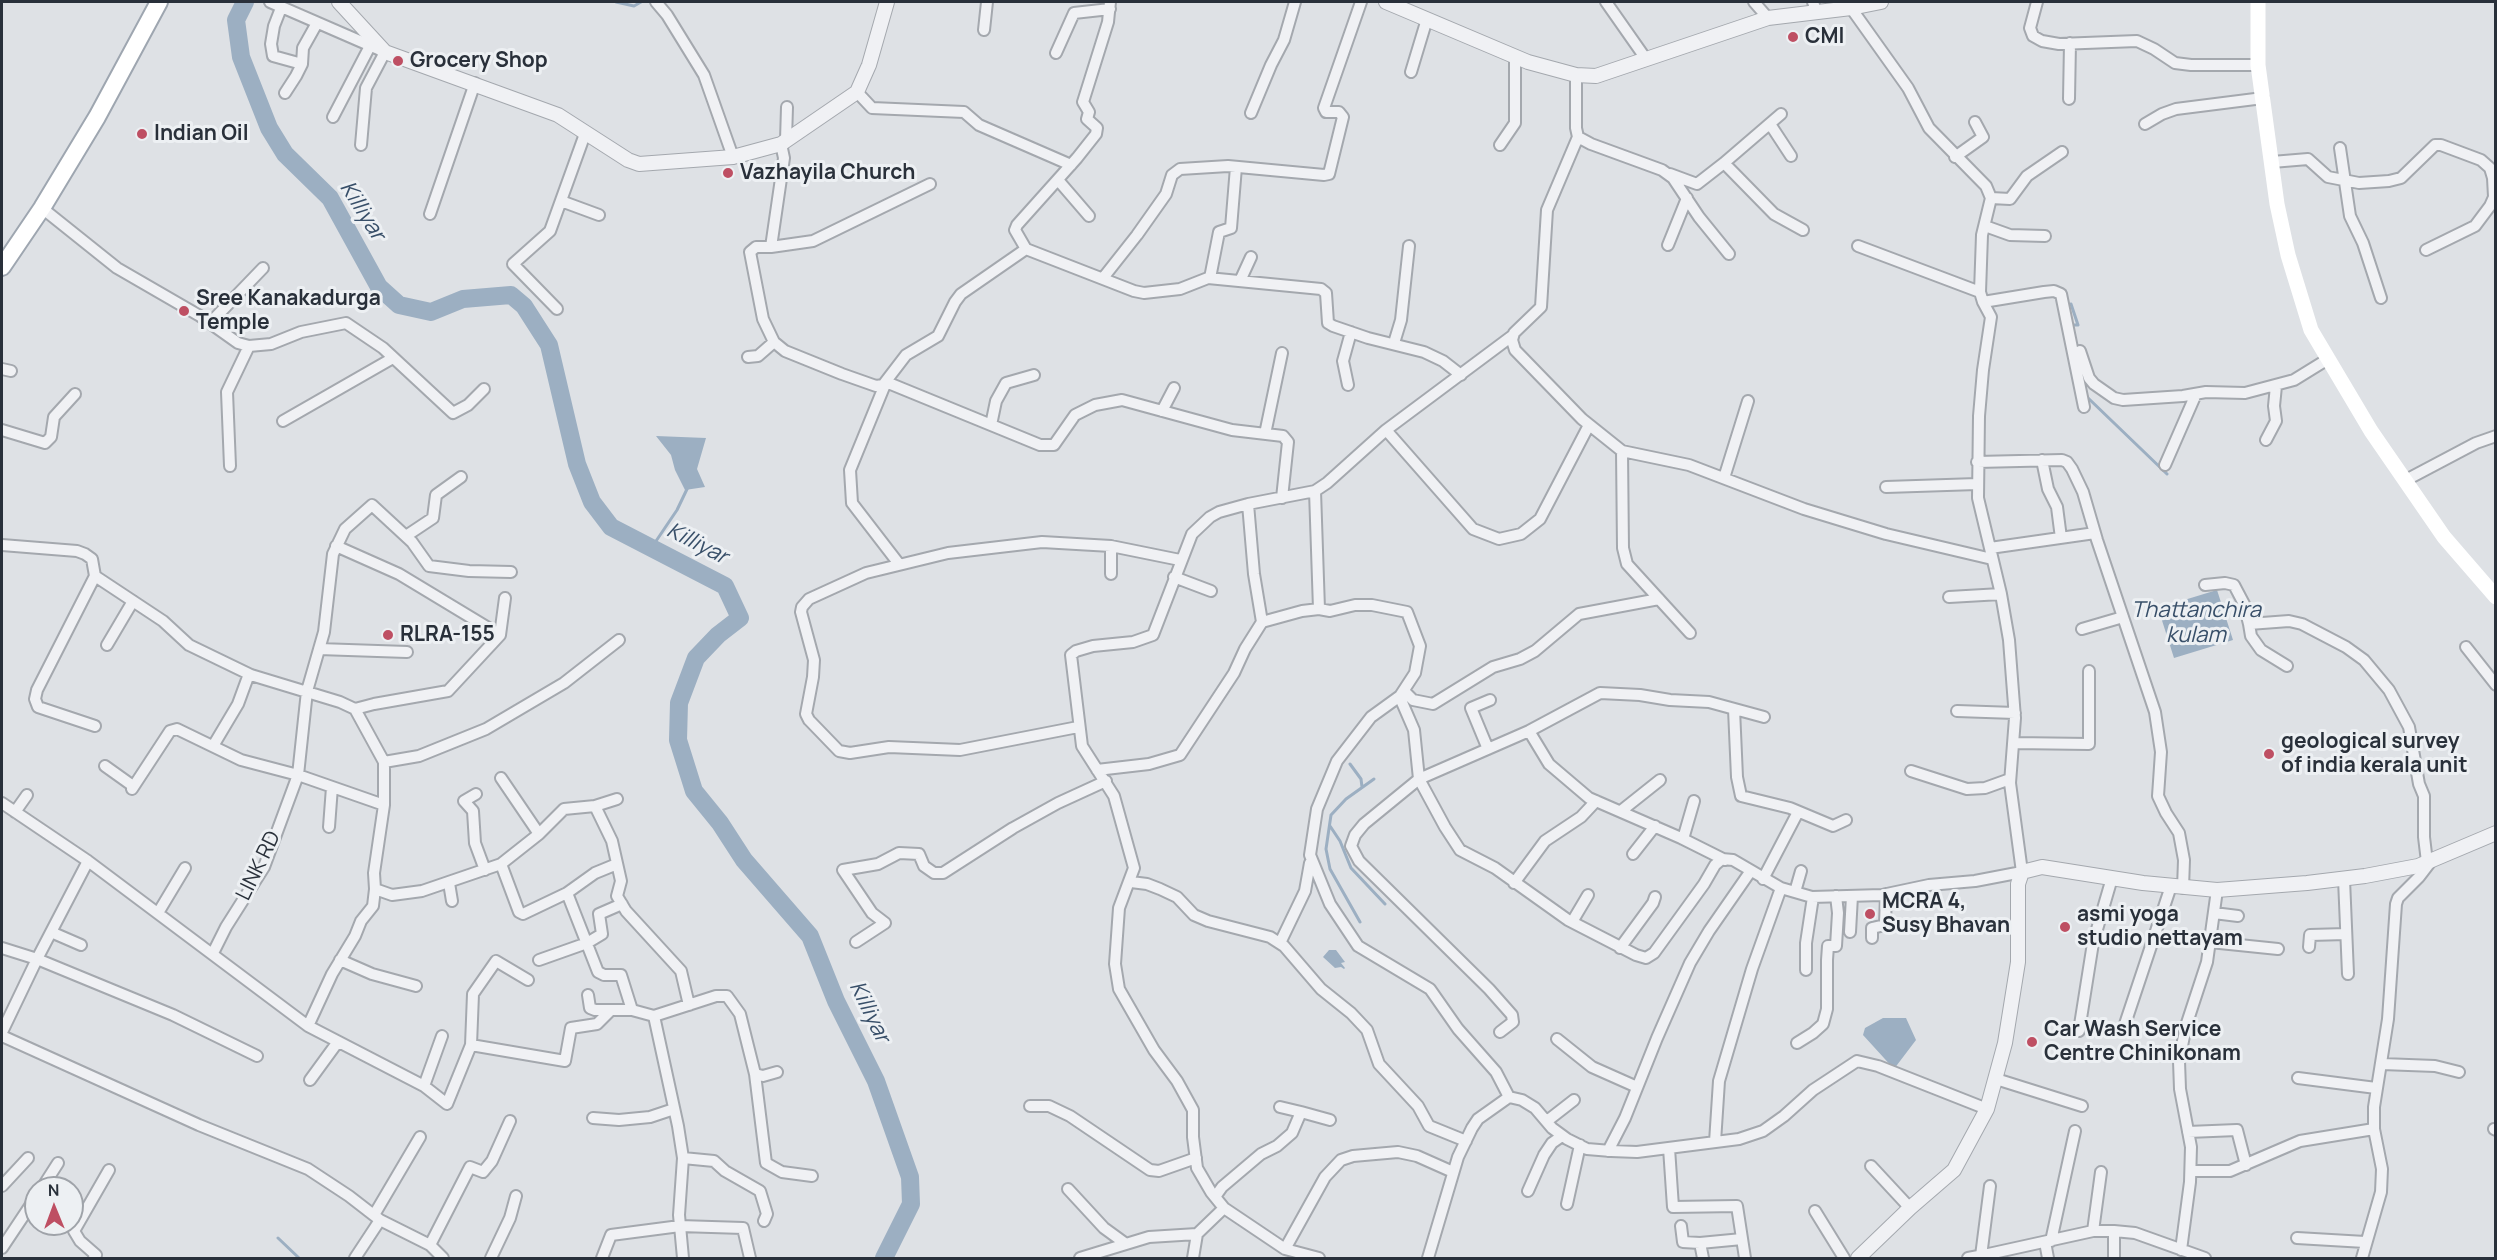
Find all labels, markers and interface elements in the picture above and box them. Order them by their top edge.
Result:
place label: CMI [1805,24,1844,50]
marker: CMI [1786,30,1800,44]
place label: Grocery Shop [410,48,548,74]
marker: Grocery Shop [391,54,405,68]
place label: Indian Oil [154,121,249,147]
marker: Indian Oil [135,127,149,141]
place label: Vazhayila Church [740,160,915,186]
marker: Vazhayila Church [721,166,735,180]
water label: Killiyar [334,176,390,246]
place label: Sree Kanakadurga Temple [196,286,381,336]
marker: Sree Kanakadurga Temple [177,304,191,318]
water label: Killiyar [662,518,732,570]
water label: Thattanchira kulam [2131,598,2261,650]
place label: RLRA-155 [400,622,495,648]
marker: RLRA-155 [381,628,395,642]
place label: geological survey of india kerala unit [2281,729,2467,779]
marker: geological survey of india kerala unit [2262,747,2276,761]
street label: LINK RD [231,827,287,905]
place label: MCRA 4, Susy Bhavan [1882,889,2010,939]
place label: asmi yoga studio nettayam [2077,902,2243,952]
marker: MCRA 4, Susy Bhavan [1863,907,1877,921]
marker: asmi yoga studio nettayam [2058,920,2072,934]
water label: Killiyar [843,977,895,1047]
place label: Car Wash Service Centre Chinikonam [2044,1017,2241,1067]
marker: Car Wash Service Centre Chinikonam [2025,1035,2039,1049]
north arrow [24,1176,84,1236]
text: N [48,1179,60,1201]

